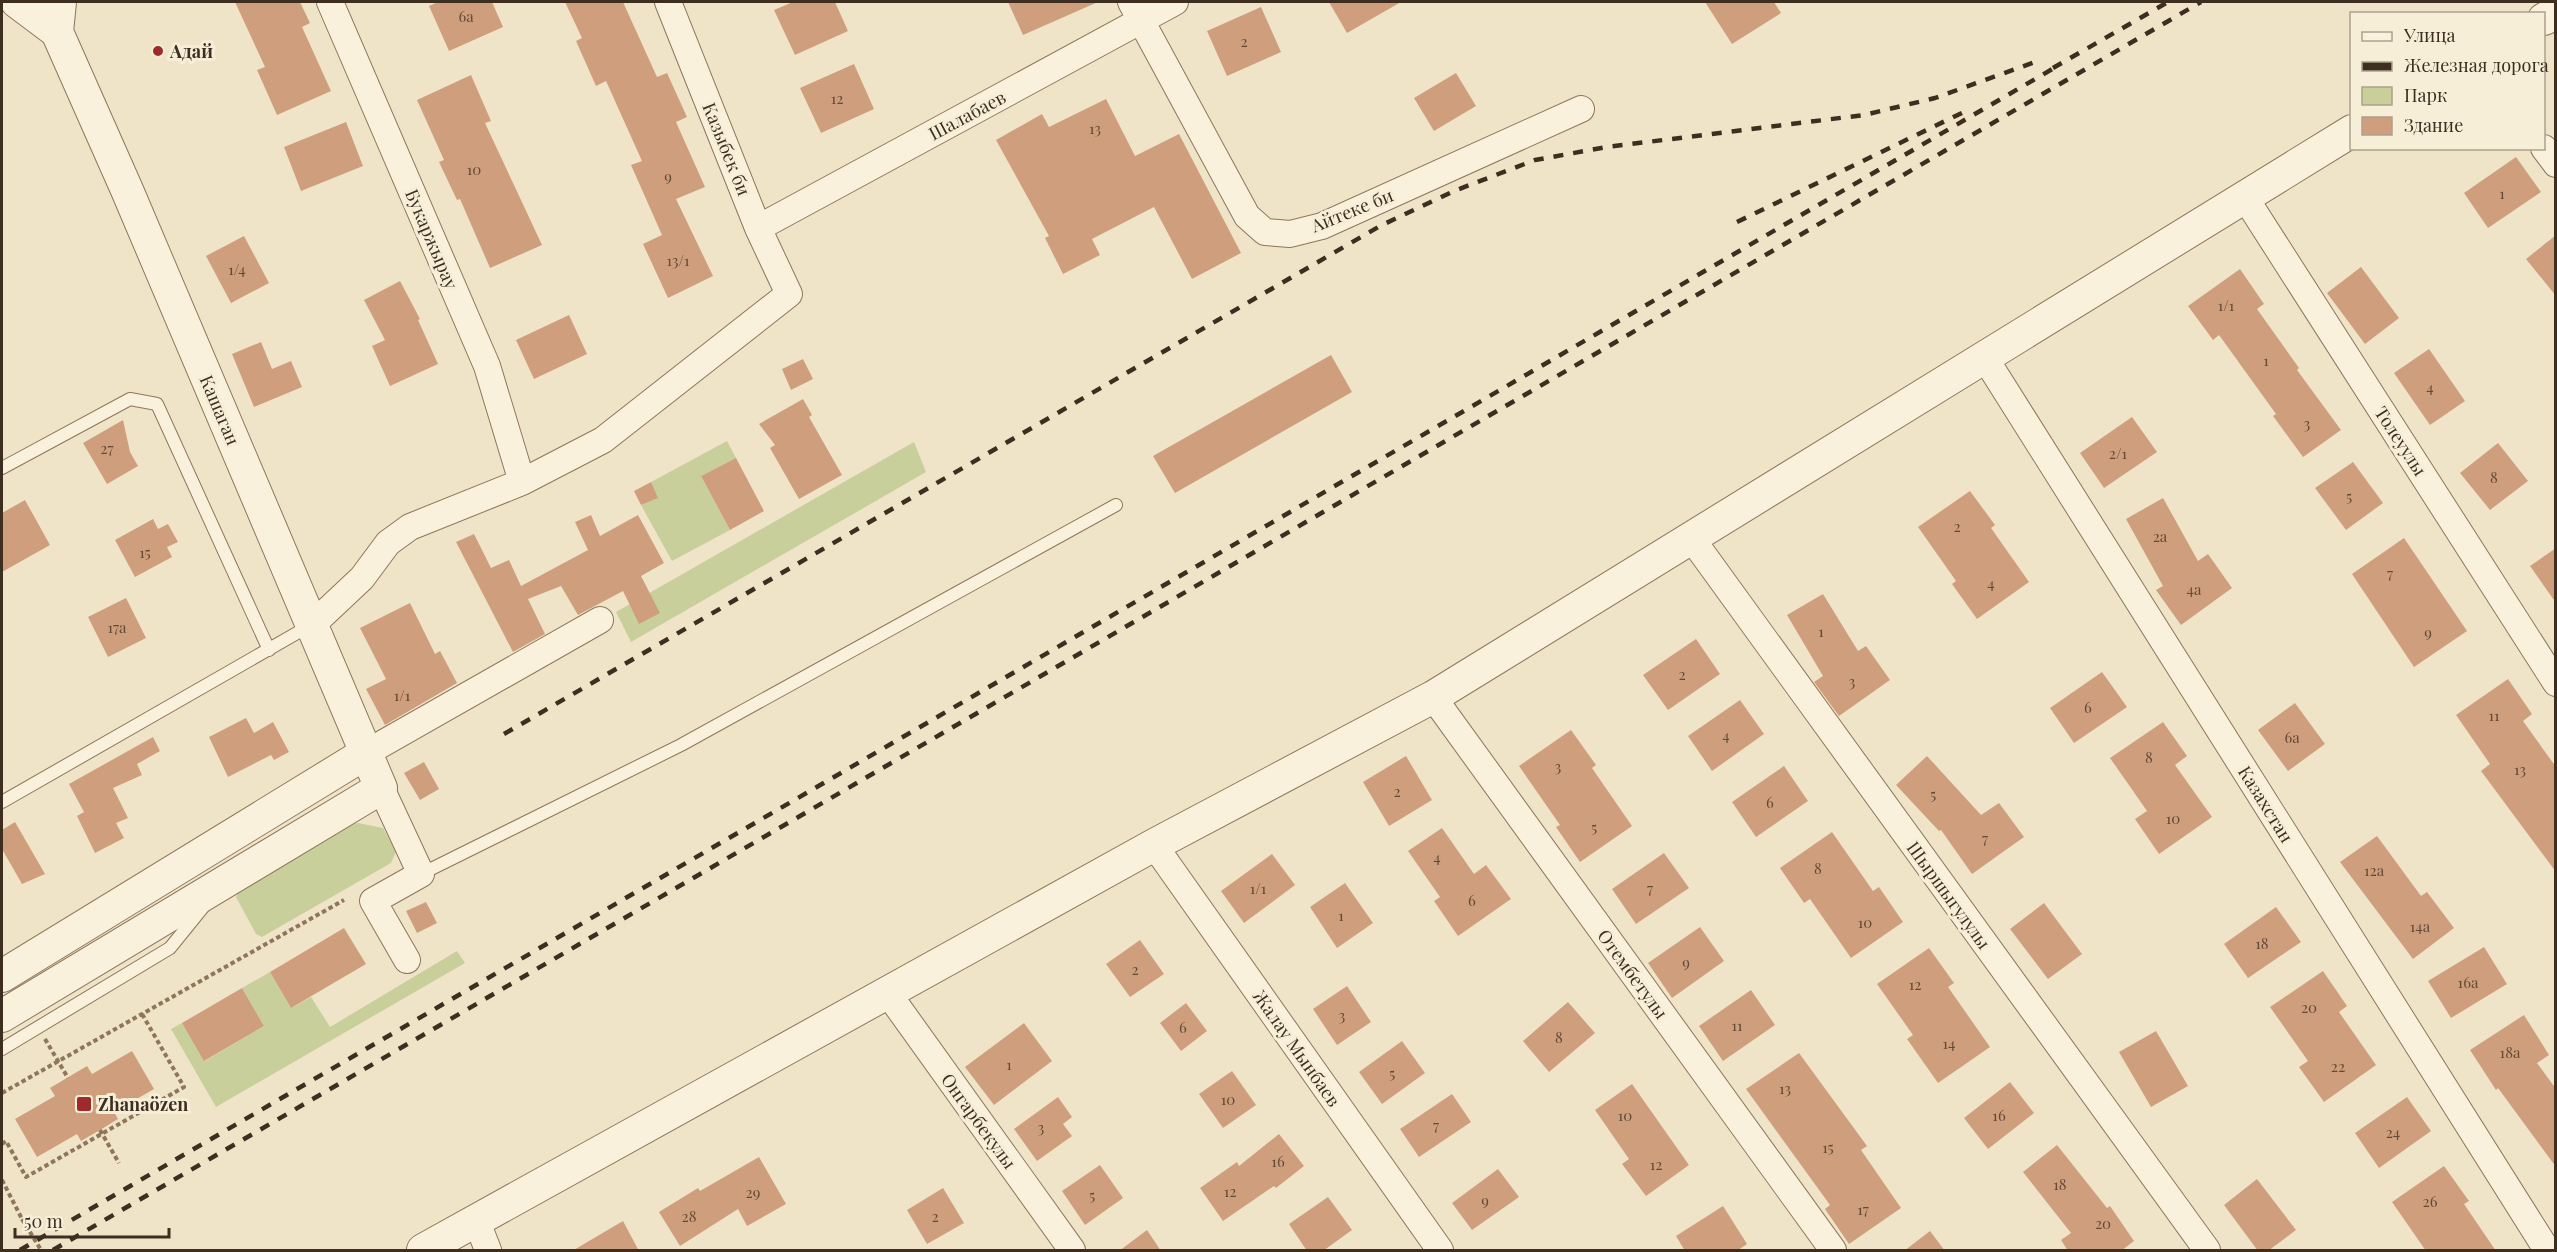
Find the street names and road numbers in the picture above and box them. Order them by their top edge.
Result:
street label: Шалабаев [924,85,1010,145]
street label: Казыбек би [697,99,757,199]
street label: Айтеке би [1306,183,1397,238]
street label: Букаржырау [400,185,464,293]
street label: Кашаган [195,371,245,449]
street label: Толеуулы [2370,402,2433,481]
street label: Казахстан [2233,761,2299,847]
street label: Шыршыгулулы [1902,836,1996,954]
street label: Отембетулы [1592,924,1674,1024]
street label: Жалау Мынбаев [1248,985,1346,1111]
street label: Онгарбекулы [936,1068,1022,1174]

